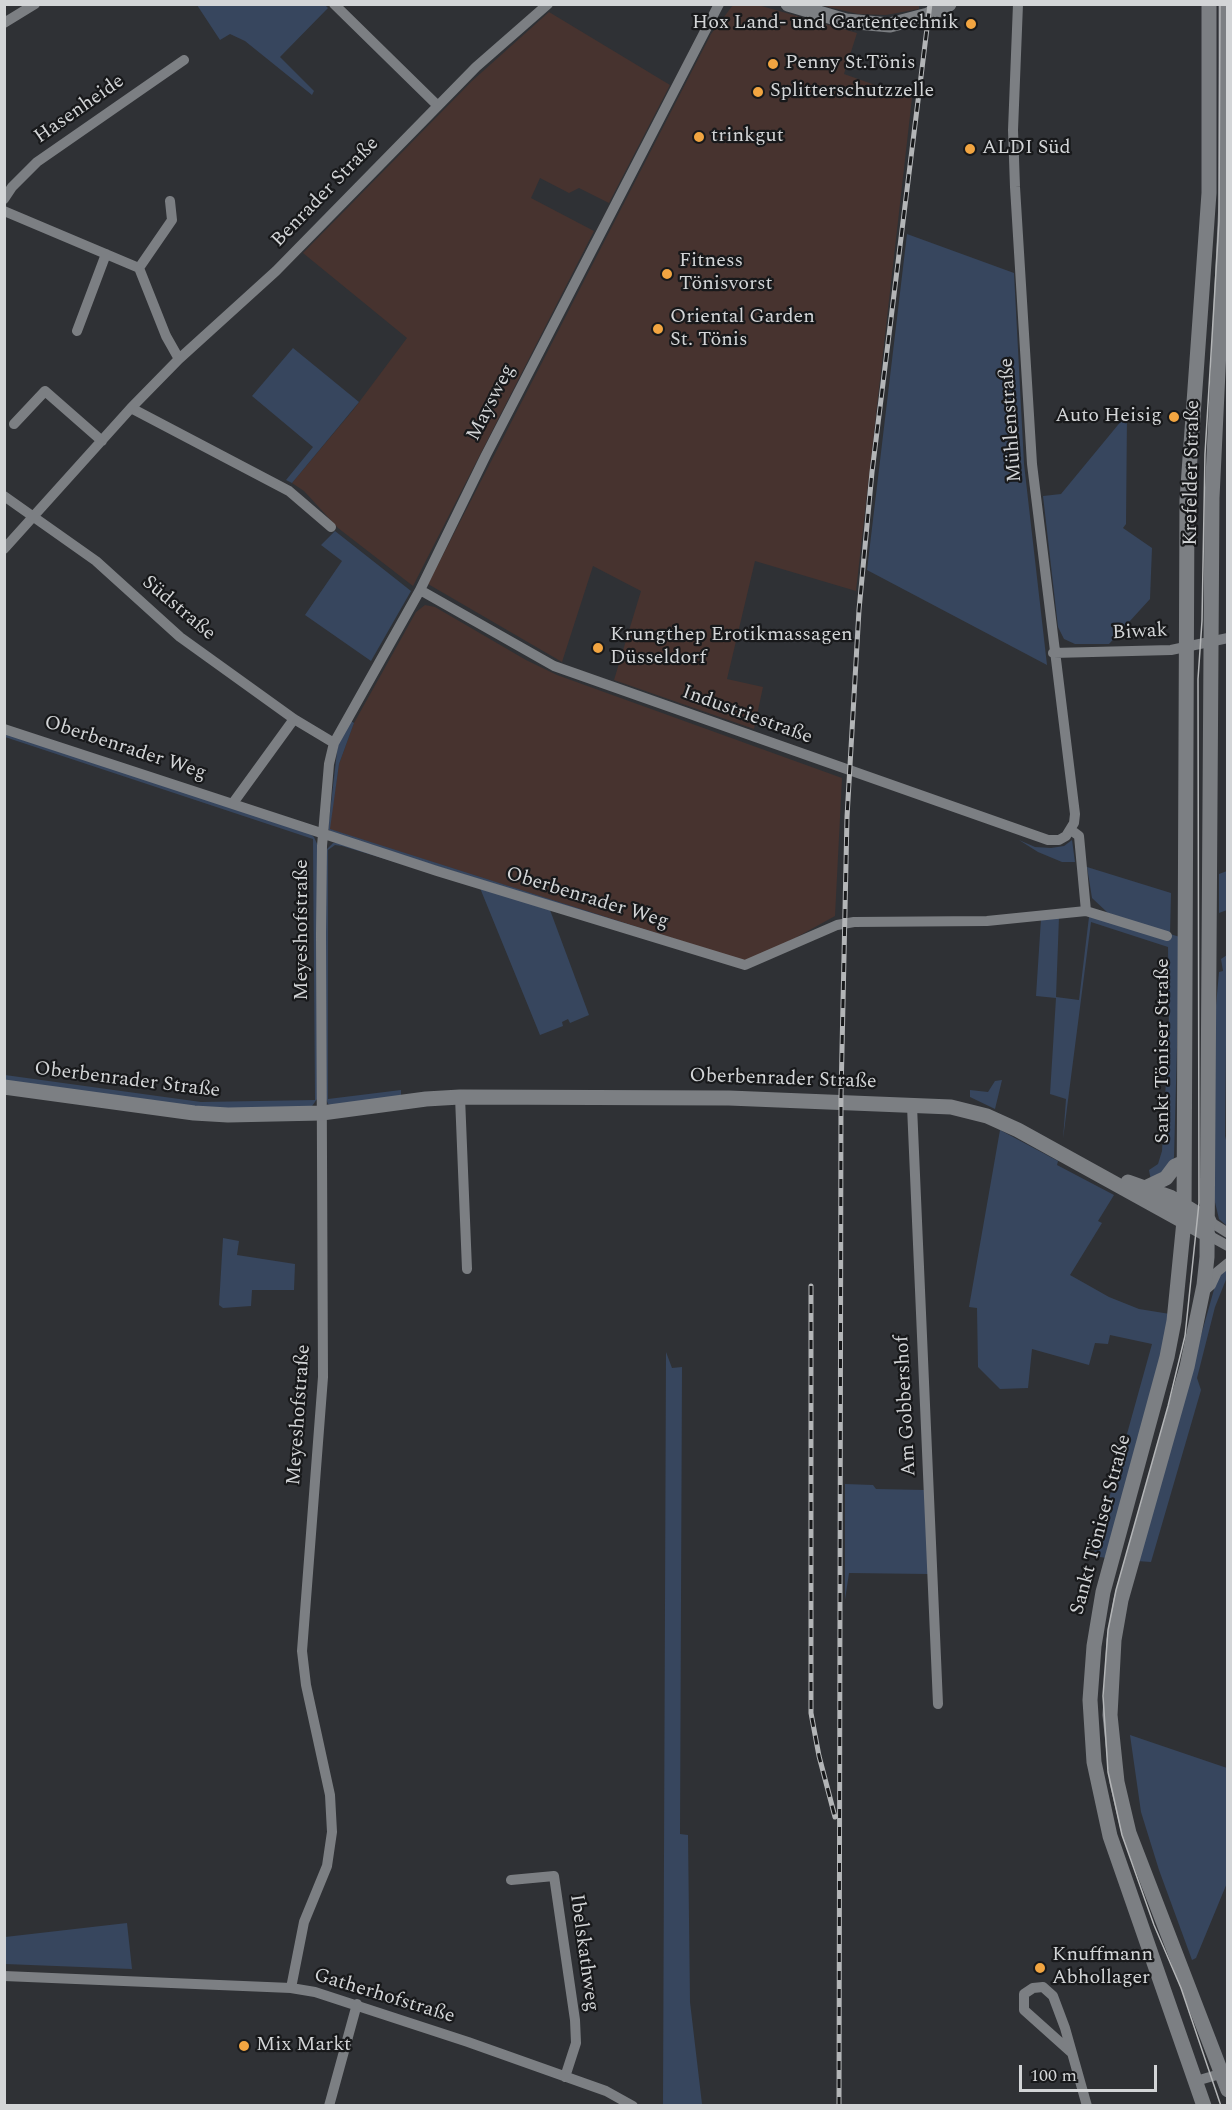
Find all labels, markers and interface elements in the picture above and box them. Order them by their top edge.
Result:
place label: Hox Land- und Gartentechnik [692,12,959,36]
marker: Hox Land- und Gartentechnik [964,17,978,31]
place label: Penny St.Tönis [785,52,916,76]
marker: Penny St.Tönis [766,57,780,71]
street label: Hasenheide [30,70,130,150]
place label: Splitterschutzzelle [770,80,934,104]
marker: Splitterschutzzelle [751,85,765,99]
place label: trinkgut [711,125,784,149]
marker: trinkgut [692,130,706,144]
street label: Benrader Straße [267,133,385,253]
place label: ALDI Süd [982,137,1071,161]
marker: ALDI Süd [963,142,977,156]
place label: Fitness Tönisvorst [679,250,773,297]
marker: Fitness Tönisvorst [660,267,674,281]
place label: Oriental Garden St. Tönis [670,306,815,353]
marker: Oriental Garden St. Tönis [651,322,665,336]
street label: Mühlenstraße [996,357,1028,483]
street label: Maysweg [463,361,521,445]
street label: Krefelder Straße [1180,400,1206,546]
place label: Auto Heisig [1055,405,1162,429]
marker: Auto Heisig [1167,410,1181,424]
street label: Südstraße [136,571,220,647]
street label: Biwak [1112,620,1168,646]
place label: Krungthep Erotikmassagen Düsseldorf [610,624,853,671]
marker: Krungthep Erotikmassagen Düsseldorf [591,641,605,655]
street label: Industriestraße [679,681,815,751]
street label: Oberbenrader Weg [41,711,209,787]
street label: Meyeshofstraße [291,859,315,1001]
street label: Oberbenrader Weg [503,863,671,935]
street label: Sankt Töniser Straße [1152,958,1176,1144]
street label: Oberbenrader Straße [33,1058,221,1104]
street label: Oberbenrader Straße [689,1065,877,1095]
street label: Am Gobbershof [891,1335,923,1477]
street label: Meyeshofstraße [283,1344,317,1486]
street label: Sankt Töniser Straße [1066,1432,1138,1618]
street label: Ibelskathweg [563,1893,603,2013]
place label: Knuffmann Abhollager [1052,1944,1153,1991]
marker: Knuffmann Abhollager [1033,1961,1047,1975]
street label: Gatherhofstraße [311,1964,457,2030]
place label: Mix Markt [256,2034,351,2058]
marker: Mix Markt [237,2039,251,2053]
scale bar [1022,2053,1160,2091]
text: 100 m [1030,2062,1077,2089]

